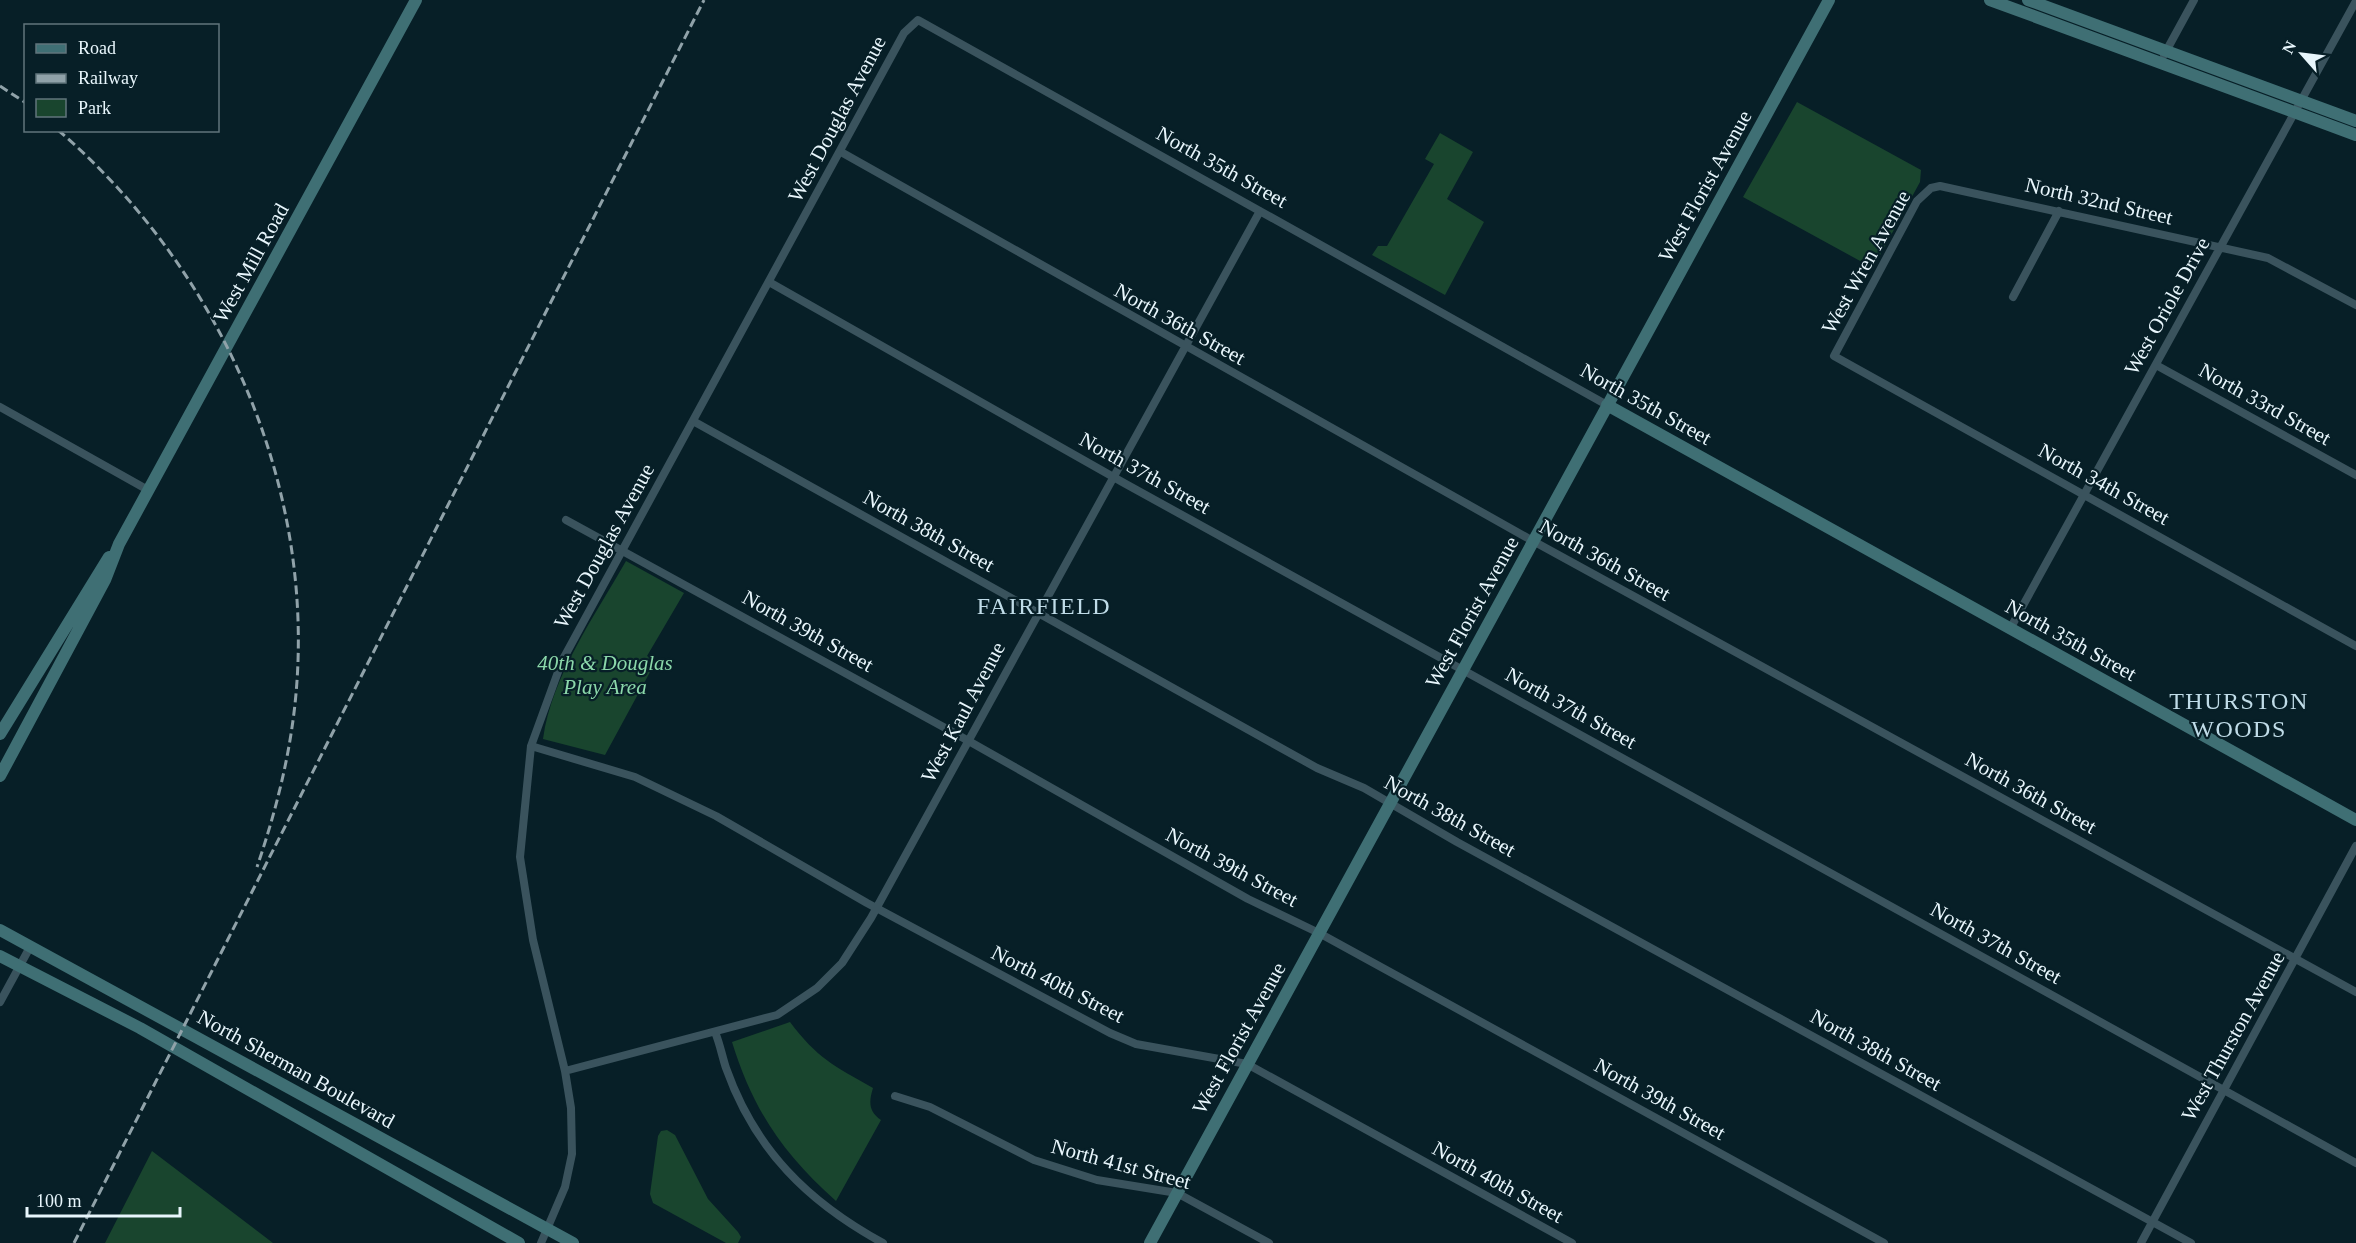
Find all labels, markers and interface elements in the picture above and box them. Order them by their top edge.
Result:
legend [24,24,219,132]
north arrow [2272,24,2332,84]
street label: West Douglas Avenue [783,32,891,206]
text: Road [78,38,116,58]
text: N [2279,38,2300,56]
text: Railway [78,68,138,88]
text: Park [78,98,111,118]
street label: West Florist Avenue [1653,106,1757,266]
street label: North 35th Street [1152,121,1292,213]
street label: North 32nd Street [2023,172,2175,230]
street label: West Wren Avenue [1817,186,1915,338]
street label: West Mill Road [208,199,294,327]
street label: West Oriole Drive [2119,233,2215,379]
street label: North 36th Street [1110,278,1250,370]
street label: North 35th Street [1576,358,1716,450]
street label: North 33rd Street [2195,358,2335,450]
street label: North 37th Street [1075,427,1215,519]
street label: North 34th Street [2034,438,2174,530]
street label: West Douglas Avenue [549,459,659,633]
street label: North 38th Street [859,485,999,577]
street label: North 36th Street [1535,514,1675,606]
street label: West Florist Avenue [1420,532,1524,692]
street label: North 39th Street [738,585,878,677]
district label: FAIRFIELD [977,593,1111,619]
street label: North 35th Street [2001,594,2141,686]
street label: West Kaul Avenue [916,638,1010,786]
park label: 40th & Douglas Play Area [537,651,673,699]
street label: North 37th Street [1501,662,1641,754]
district label: THURSTON WOODS [2169,688,2309,742]
street label: North 36th Street [1961,747,2101,839]
street label: North 38th Street [1380,770,1520,862]
street label: North 39th Street [1162,822,1302,912]
street label: North 37th Street [1926,897,2066,989]
street label: North 40th Street [988,940,1129,1028]
street label: West Thurston Avenue [2176,947,2290,1125]
street label: West Florist Avenue [1187,958,1291,1118]
street label: North 38th Street [1806,1004,1946,1096]
street label: North Sherman Boulevard [193,1005,399,1133]
street label: North 39th Street [1590,1053,1730,1145]
street label: North 41st Street [1049,1134,1194,1194]
street label: North 40th Street [1428,1136,1568,1228]
scale bar [27,1180,180,1218]
text: 100 m [36,1191,82,1211]

